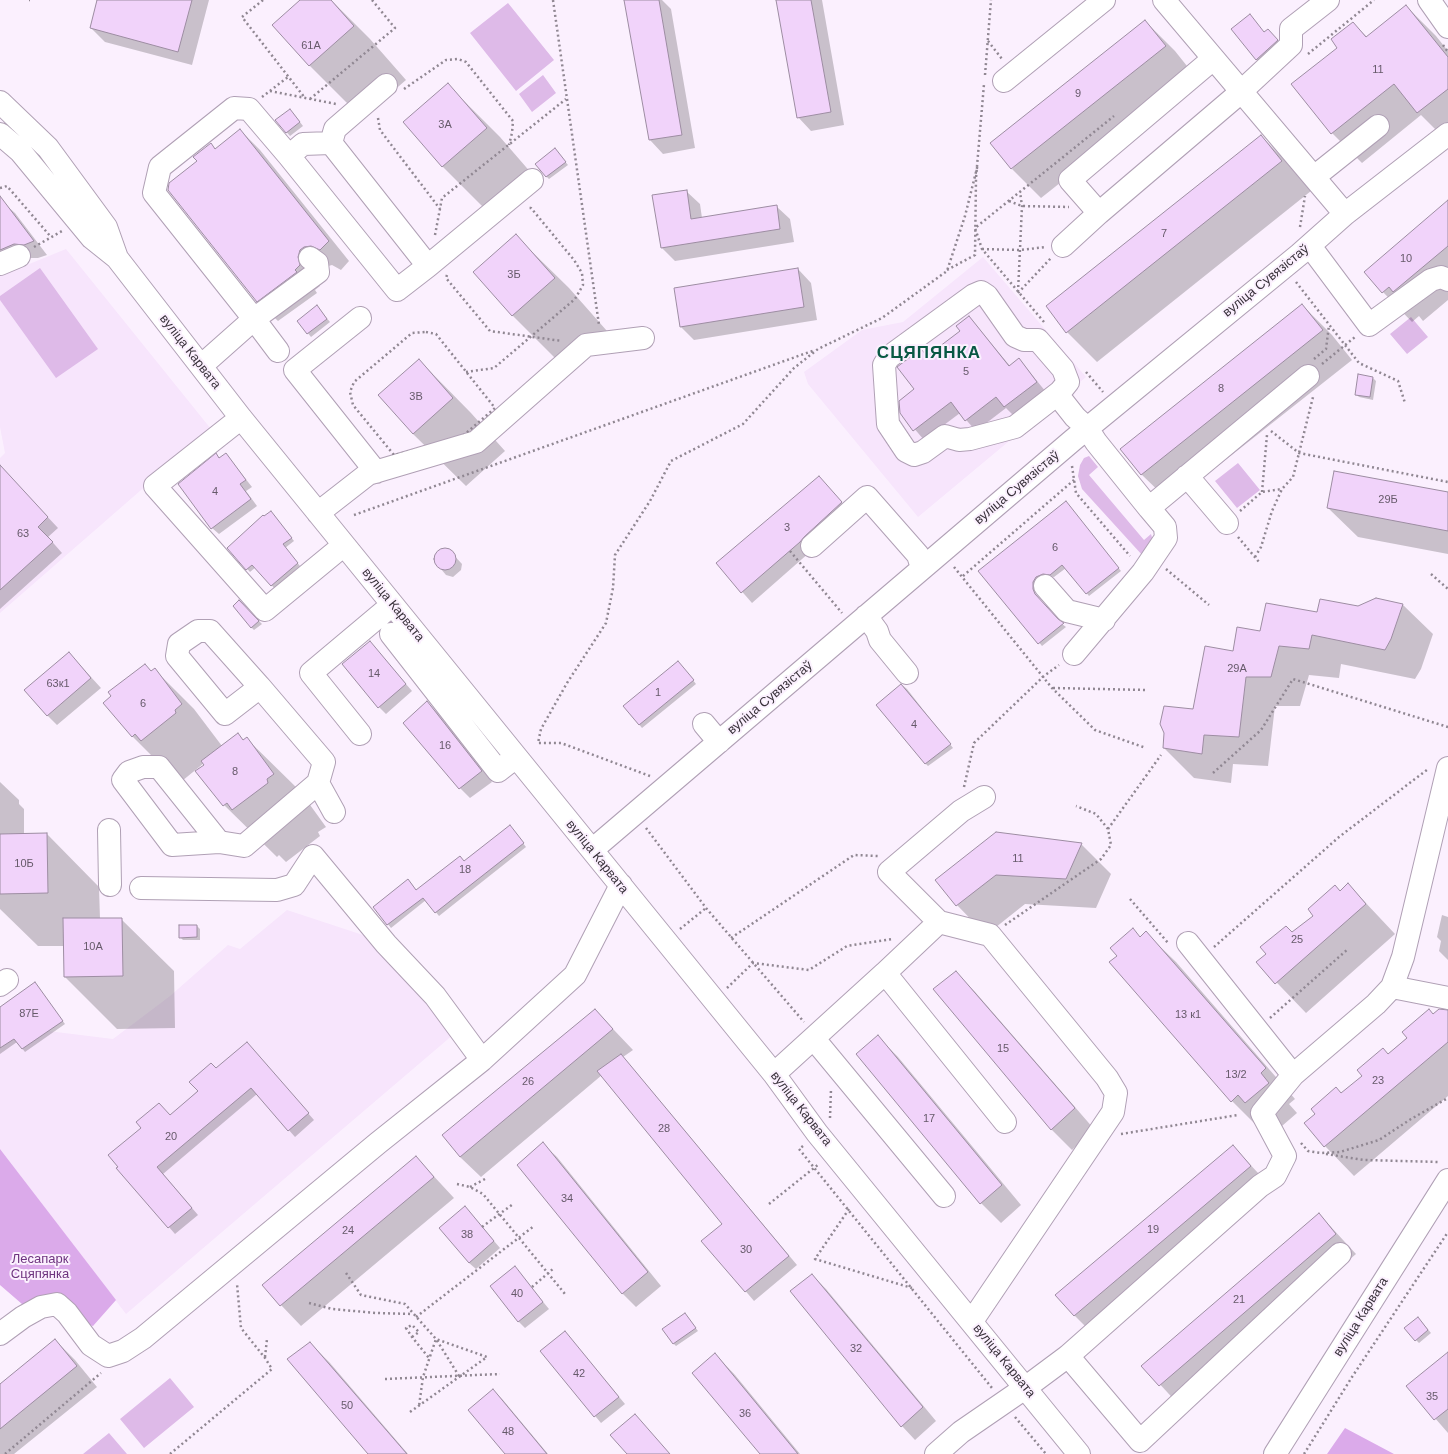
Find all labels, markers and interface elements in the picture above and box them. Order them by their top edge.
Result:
house number: 61А [301,39,321,53]
house number: 11 [1372,63,1384,77]
house number: 9 [1075,87,1081,101]
house number: 3А [438,118,452,132]
house number: 7 [1161,227,1167,241]
street label: вуліца Сувязістаў [1220,242,1312,320]
house number: 10 [1400,252,1412,266]
house number: 3Б [507,268,521,282]
street label: вуліца Карвата [156,312,224,392]
district label: СЦЯПЯНКА [877,343,981,363]
house number: 5 [963,365,969,379]
house number: 8 [1218,382,1224,396]
house number: 3В [409,390,423,404]
street label: вуліца Сувязістаў [971,448,1063,528]
house number: 4 [212,485,218,499]
house number: 29Б [1378,493,1398,507]
house number: 3 [784,521,790,535]
house number: 63 [17,527,29,541]
house number: 6 [1052,541,1058,555]
street label: вуліца Карвата [359,565,427,645]
street label: вуліца Сувязістаў [724,658,816,738]
house number: 29А [1227,662,1247,676]
house number: 14 [368,667,380,681]
house number: 63к1 [46,677,70,691]
house number: 1 [655,686,661,700]
house number: 6 [140,697,146,711]
house number: 4 [911,718,917,732]
house number: 16 [439,739,451,753]
house number: 8 [232,765,238,779]
street label: вуліца Карвата [563,817,631,897]
house number: 11 [1012,852,1024,866]
house number: 10Б [14,857,34,871]
house number: 18 [459,863,471,877]
house number: 25 [1291,933,1303,947]
house number: 10А [83,940,103,954]
house number: 87Е [19,1007,39,1021]
house number: 13 к1 [1175,1008,1201,1022]
house number: 15 [997,1042,1009,1056]
house number: 13/2 [1225,1068,1247,1082]
street label: вуліца Карвата [767,1069,835,1149]
house number: 23 [1372,1074,1384,1088]
house number: 26 [522,1075,534,1089]
house number: 17 [923,1112,935,1126]
house number: 28 [658,1122,670,1136]
house number: 20 [165,1130,177,1144]
house number: 34 [561,1192,573,1206]
house number: 19 [1147,1223,1159,1237]
house number: 24 [342,1224,354,1238]
house number: 38 [461,1228,473,1242]
house number: 30 [740,1243,752,1257]
park label: Лесапарк Сцяпянка [11,1251,69,1282]
street label: вуліца Карвата [1330,1275,1392,1359]
house number: 40 [511,1287,523,1301]
house number: 21 [1233,1293,1245,1307]
street label: вуліца Карвата [970,1321,1038,1401]
house number: 32 [850,1342,862,1356]
house number: 42 [573,1367,585,1381]
house number: 35 [1426,1390,1438,1404]
house number: 50 [341,1399,353,1413]
house number: 36 [739,1407,751,1421]
house number: 48 [502,1425,514,1439]

